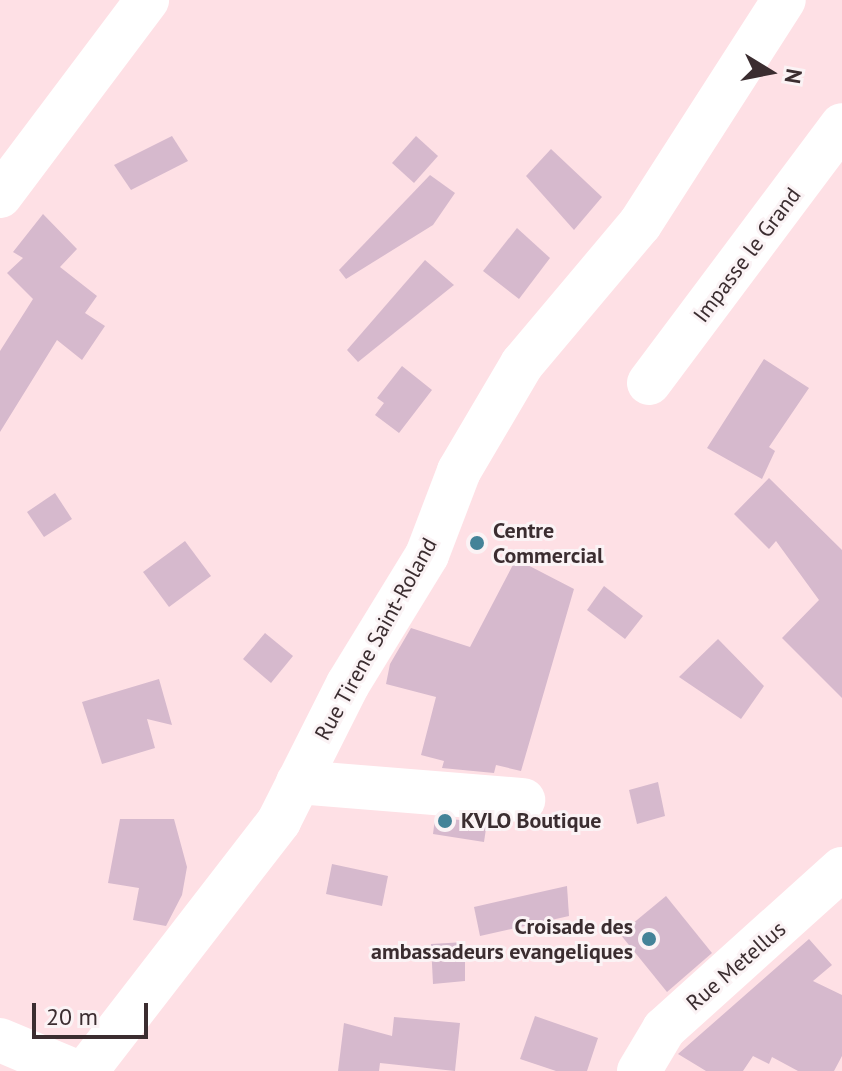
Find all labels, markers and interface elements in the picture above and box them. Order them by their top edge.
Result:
north arrow [730,32,810,112]
text: N [779,67,809,86]
street label: Impasse le Grand [688,182,806,328]
place label: Centre Commercial [493,517,603,568]
street label: Rue Tirene Saint-Roland [309,533,443,745]
marker: Centre Commercial [468,534,486,552]
place label: KVLO Boutique [461,808,602,834]
marker: KVLO Boutique [436,812,454,830]
place label: Croisade des ambassadeurs evangeliques [371,913,633,964]
street label: Rue Metellus [681,916,791,1016]
marker: Croisade des ambassadeurs evangeliques [640,930,658,948]
scale bar [36,987,152,1037]
text: 20 m [46,1001,98,1032]

